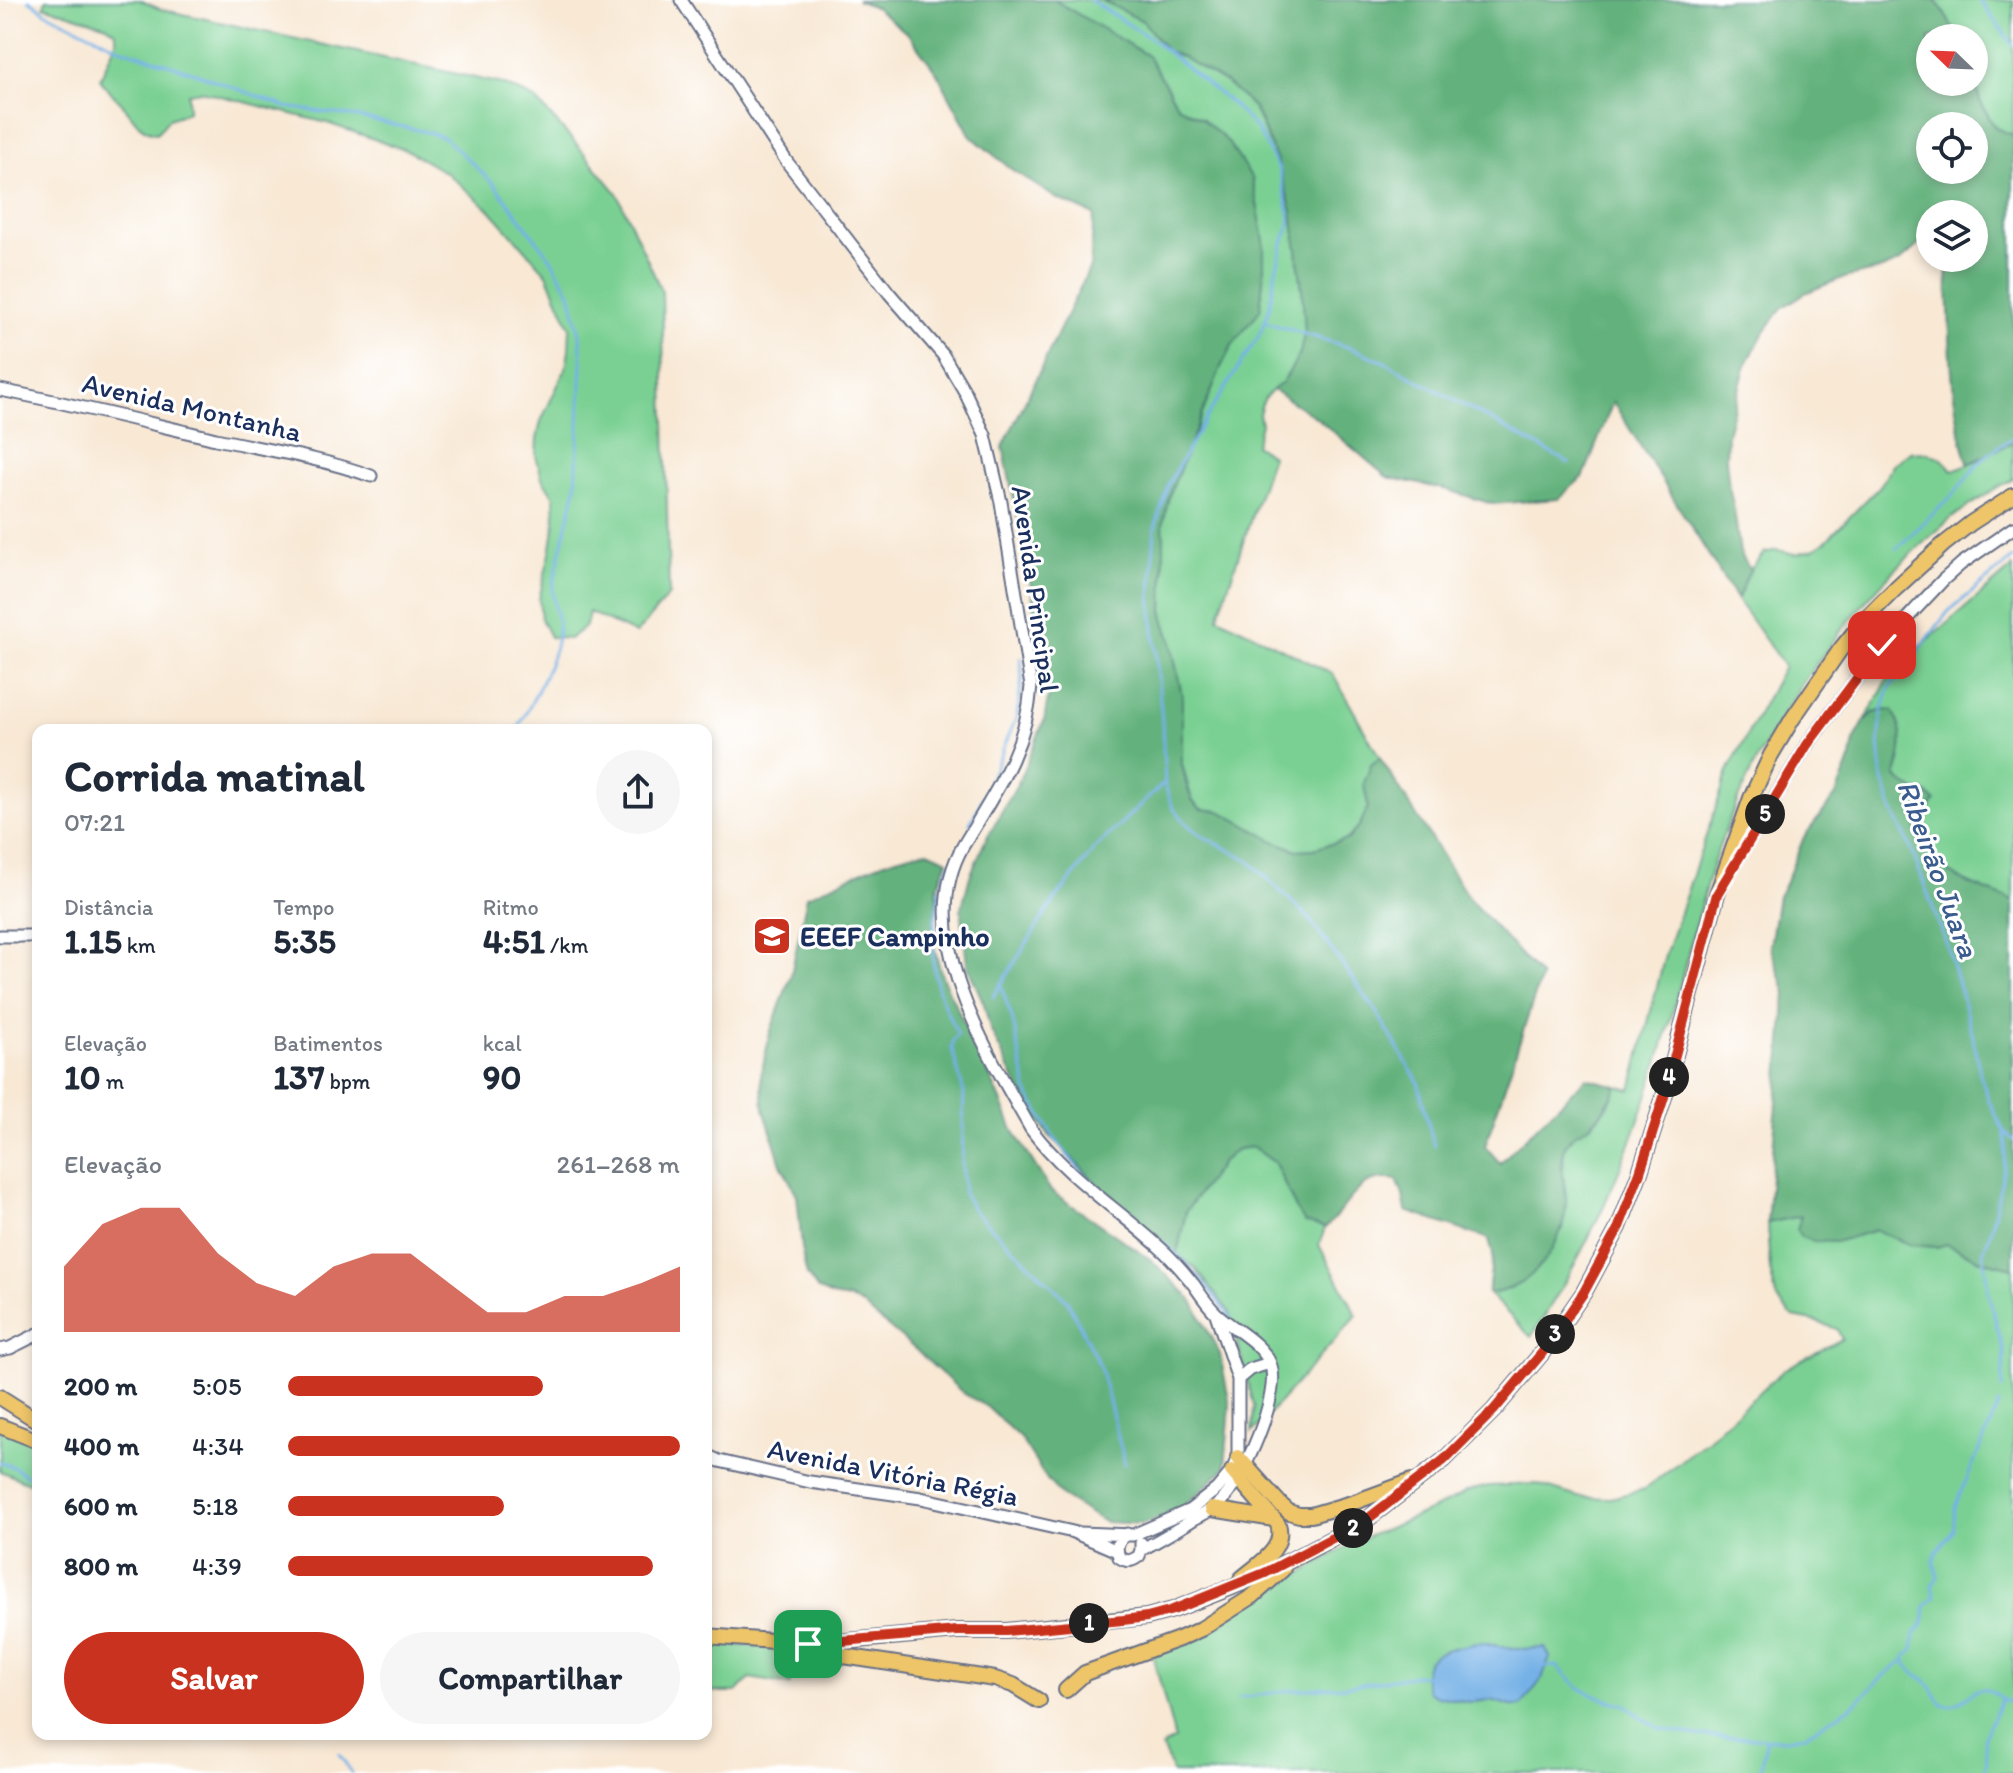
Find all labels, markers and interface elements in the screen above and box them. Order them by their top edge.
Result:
north arrow [1916,24,1988,96]
map controls [1916,24,1988,272]
button: locate [1916,112,1988,184]
button: layers [1916,200,1988,272]
street label: Avenida Montanha [79,365,305,449]
street label: Avenida Principal [1005,483,1067,695]
pin [1848,611,1916,679]
icon: check [1860,623,1904,667]
text: Corrida matinal [64,749,365,802]
button: share [596,750,680,834]
water label: Ribeirão Juara [1889,775,1988,963]
pin: 5 [1745,794,1785,834]
text: 5 [1759,800,1771,827]
text: 07:21 [64,806,125,838]
text: Distância [64,894,154,921]
text: Tempo [273,894,335,921]
text: Ritmo [483,894,539,921]
school or university icon: EEEF Campinho [751,915,793,957]
place label: EEEF Campinho [800,919,990,953]
text: 1.15 [64,921,122,962]
text: 5:35 [273,921,336,962]
text: 4:51 [483,921,545,962]
text: km [122,932,156,959]
text: /km [545,932,588,959]
text: Elevação [64,1030,147,1057]
text: Batimentos [273,1030,383,1057]
text: kcal [483,1030,522,1057]
text: 10 [64,1057,101,1098]
text: 137 [273,1057,325,1098]
text: 90 [483,1057,521,1098]
pin: 4 [1649,1057,1689,1097]
text: 4 [1662,1063,1676,1090]
text: m [101,1068,124,1095]
text: bpm [325,1068,370,1095]
text: Elevação [64,1148,162,1180]
text: 261–268 m [557,1148,680,1180]
pin: 3 [1535,1314,1575,1354]
text: 3 [1549,1320,1561,1347]
text: 200 m [64,1370,137,1402]
text: 5:05 [192,1370,242,1402]
text: 400 m [64,1430,139,1462]
text: 4:34 [192,1430,244,1462]
street label: Avenida Vitória Régia [765,1431,1021,1513]
text: 600 m [64,1490,138,1522]
text: 5:18 [192,1490,238,1522]
pin: 2 [1333,1508,1373,1548]
text: 2 [1347,1514,1359,1541]
text: 800 m [64,1550,138,1582]
text: 4:39 [192,1550,242,1582]
pin: 1 [1069,1603,1109,1643]
text: 1 [1084,1609,1094,1636]
pin [774,1610,842,1678]
icon: arrive [786,1622,830,1666]
button: Salvar [64,1632,364,1724]
button: Compartilhar [380,1632,680,1724]

